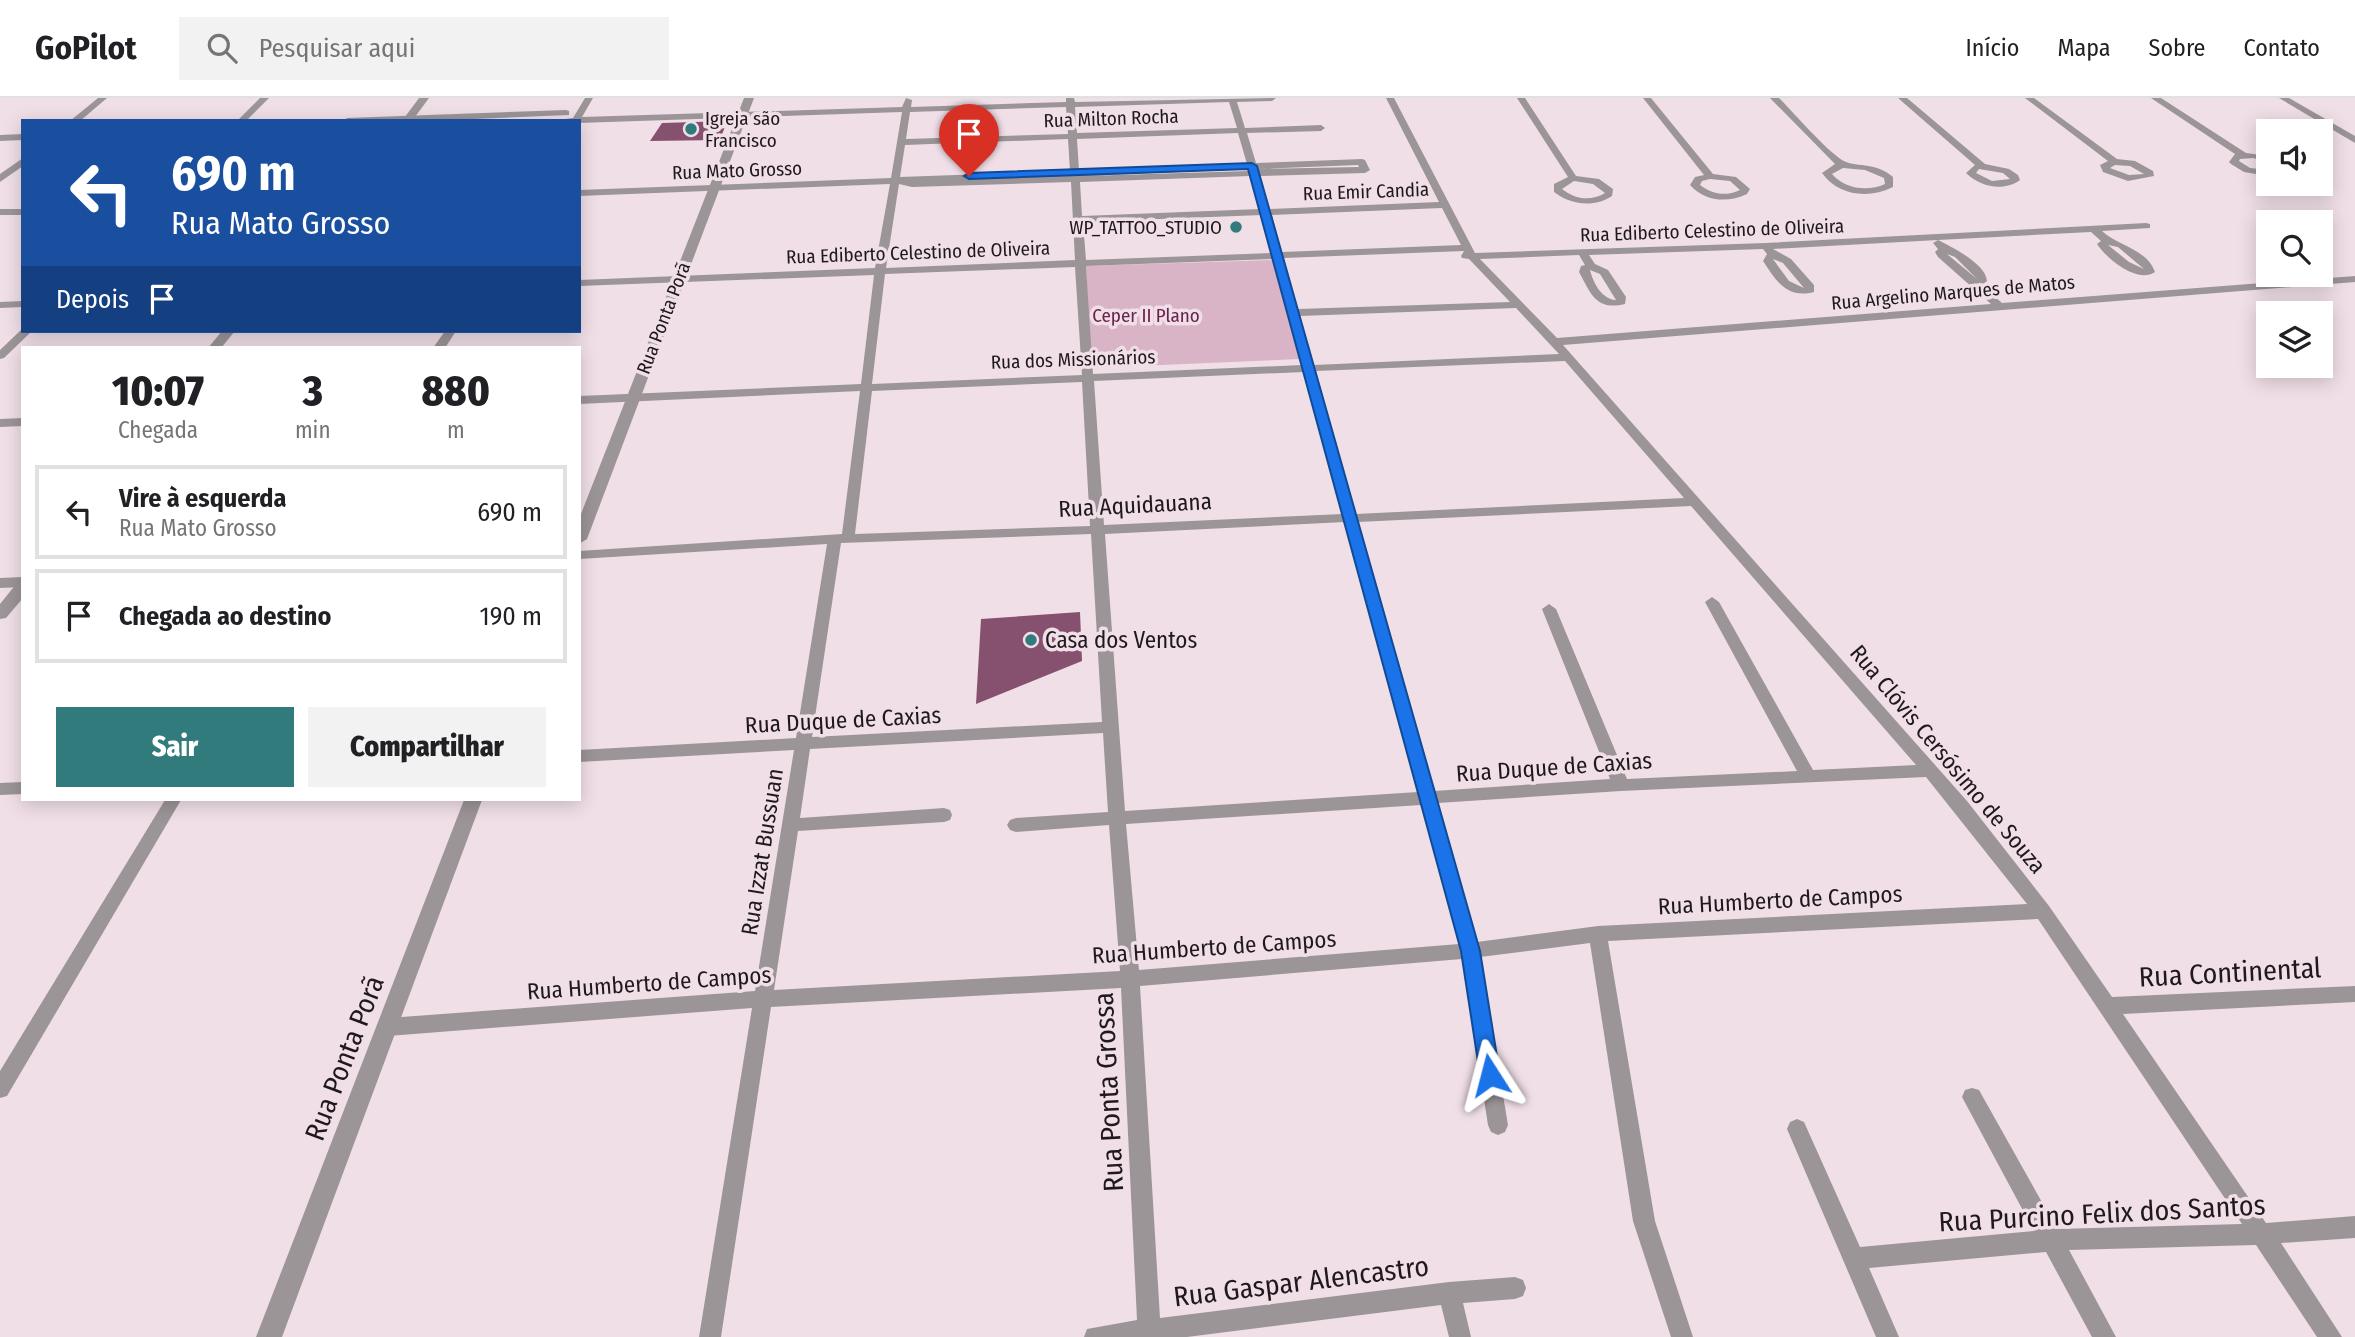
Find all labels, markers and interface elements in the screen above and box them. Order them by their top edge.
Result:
search box [179,17,669,80]
text: GoPilot [35,28,137,68]
icon: search [203,29,241,67]
text: Pesquisar aqui [259,33,415,64]
text: Início [1966,34,2019,62]
text: Mapa [2057,34,2111,62]
text: Sobre [2149,34,2205,62]
text: Contato [2243,34,2320,62]
pin [939,104,999,176]
street label: Rua Milton Rocha [1043,105,1179,132]
place label: Igreja são Francisco [705,107,780,152]
icon: arrive [950,115,988,153]
map controls [2256,119,2333,378]
button: sound [2256,119,2333,196]
marker: Igreja são Francisco [683,121,699,137]
text: 690 m [171,144,296,203]
icon: left [56,147,147,238]
street label: Rua Mato Grosso [672,157,803,184]
street label: Rua Emir Candia [1302,178,1430,205]
text: Rua Mato Grosso [171,204,390,242]
button: search [2256,210,2333,287]
street label: Rua Ediberto Celestino de Oliveira [1580,214,1844,247]
place label: WP_TATTOO_STUDIO [1069,216,1222,239]
marker: WP_TATTOO_STUDIO [1228,219,1244,235]
street label: Rua Ediberto Celestino de Oliveira [786,236,1050,269]
street label: Rua Ponta Porã [632,259,695,377]
street label: Rua Argelino Marques de Matos [1830,270,2076,315]
icon: arrive [143,280,181,318]
text: Depois [56,284,129,315]
button: layers [2256,301,2333,378]
park label: Ceper II Plano [1092,304,1200,327]
street label: Rua dos Missionários [990,345,1156,374]
text: 10:07 [112,366,204,416]
text: 3 [303,366,323,416]
text: 880 [422,366,490,416]
text: Chegada [118,416,198,444]
text: min [295,416,331,444]
text: m [447,416,465,444]
text: Vire à esquerda [119,483,286,514]
street label: Rua Aquidauana [1057,487,1213,523]
icon: left [60,493,98,531]
text: 690 m [477,497,542,528]
text: Rua Mato Grosso [119,514,277,542]
icon: arrive [60,597,98,635]
text: Chegada ao destino [119,601,331,632]
text: 190 m [480,601,542,632]
place label: Casa dos Ventos [1045,626,1197,654]
marker: Casa dos Ventos [1023,632,1039,648]
street label: Rua Clóvis Cersósimo de Souza [1844,639,2052,879]
street label: Rua Duque de Caxias [744,701,942,739]
button: Sair [56,707,294,787]
button: Compartilhar [308,707,546,787]
street label: Rua Duque de Caxias [1455,746,1653,788]
street label: Rua Izzat Bussuan [735,766,789,938]
street label: Rua Humberto de Campos [1657,880,1903,920]
street label: Rua Humberto de Campos [1091,924,1337,970]
street label: Rua Continental [2138,951,2322,994]
street label: Rua Humberto de Campos [526,960,772,1006]
street label: Rua Ponta Porã [298,971,391,1145]
street label: Rua Ponta Grossa [1087,991,1130,1193]
position arrow [1453,1038,1527,1112]
street label: Rua Purcino Felix dos Santos [1938,1188,2266,1239]
street label: Rua Gaspar Alencastro [1171,1249,1431,1314]

